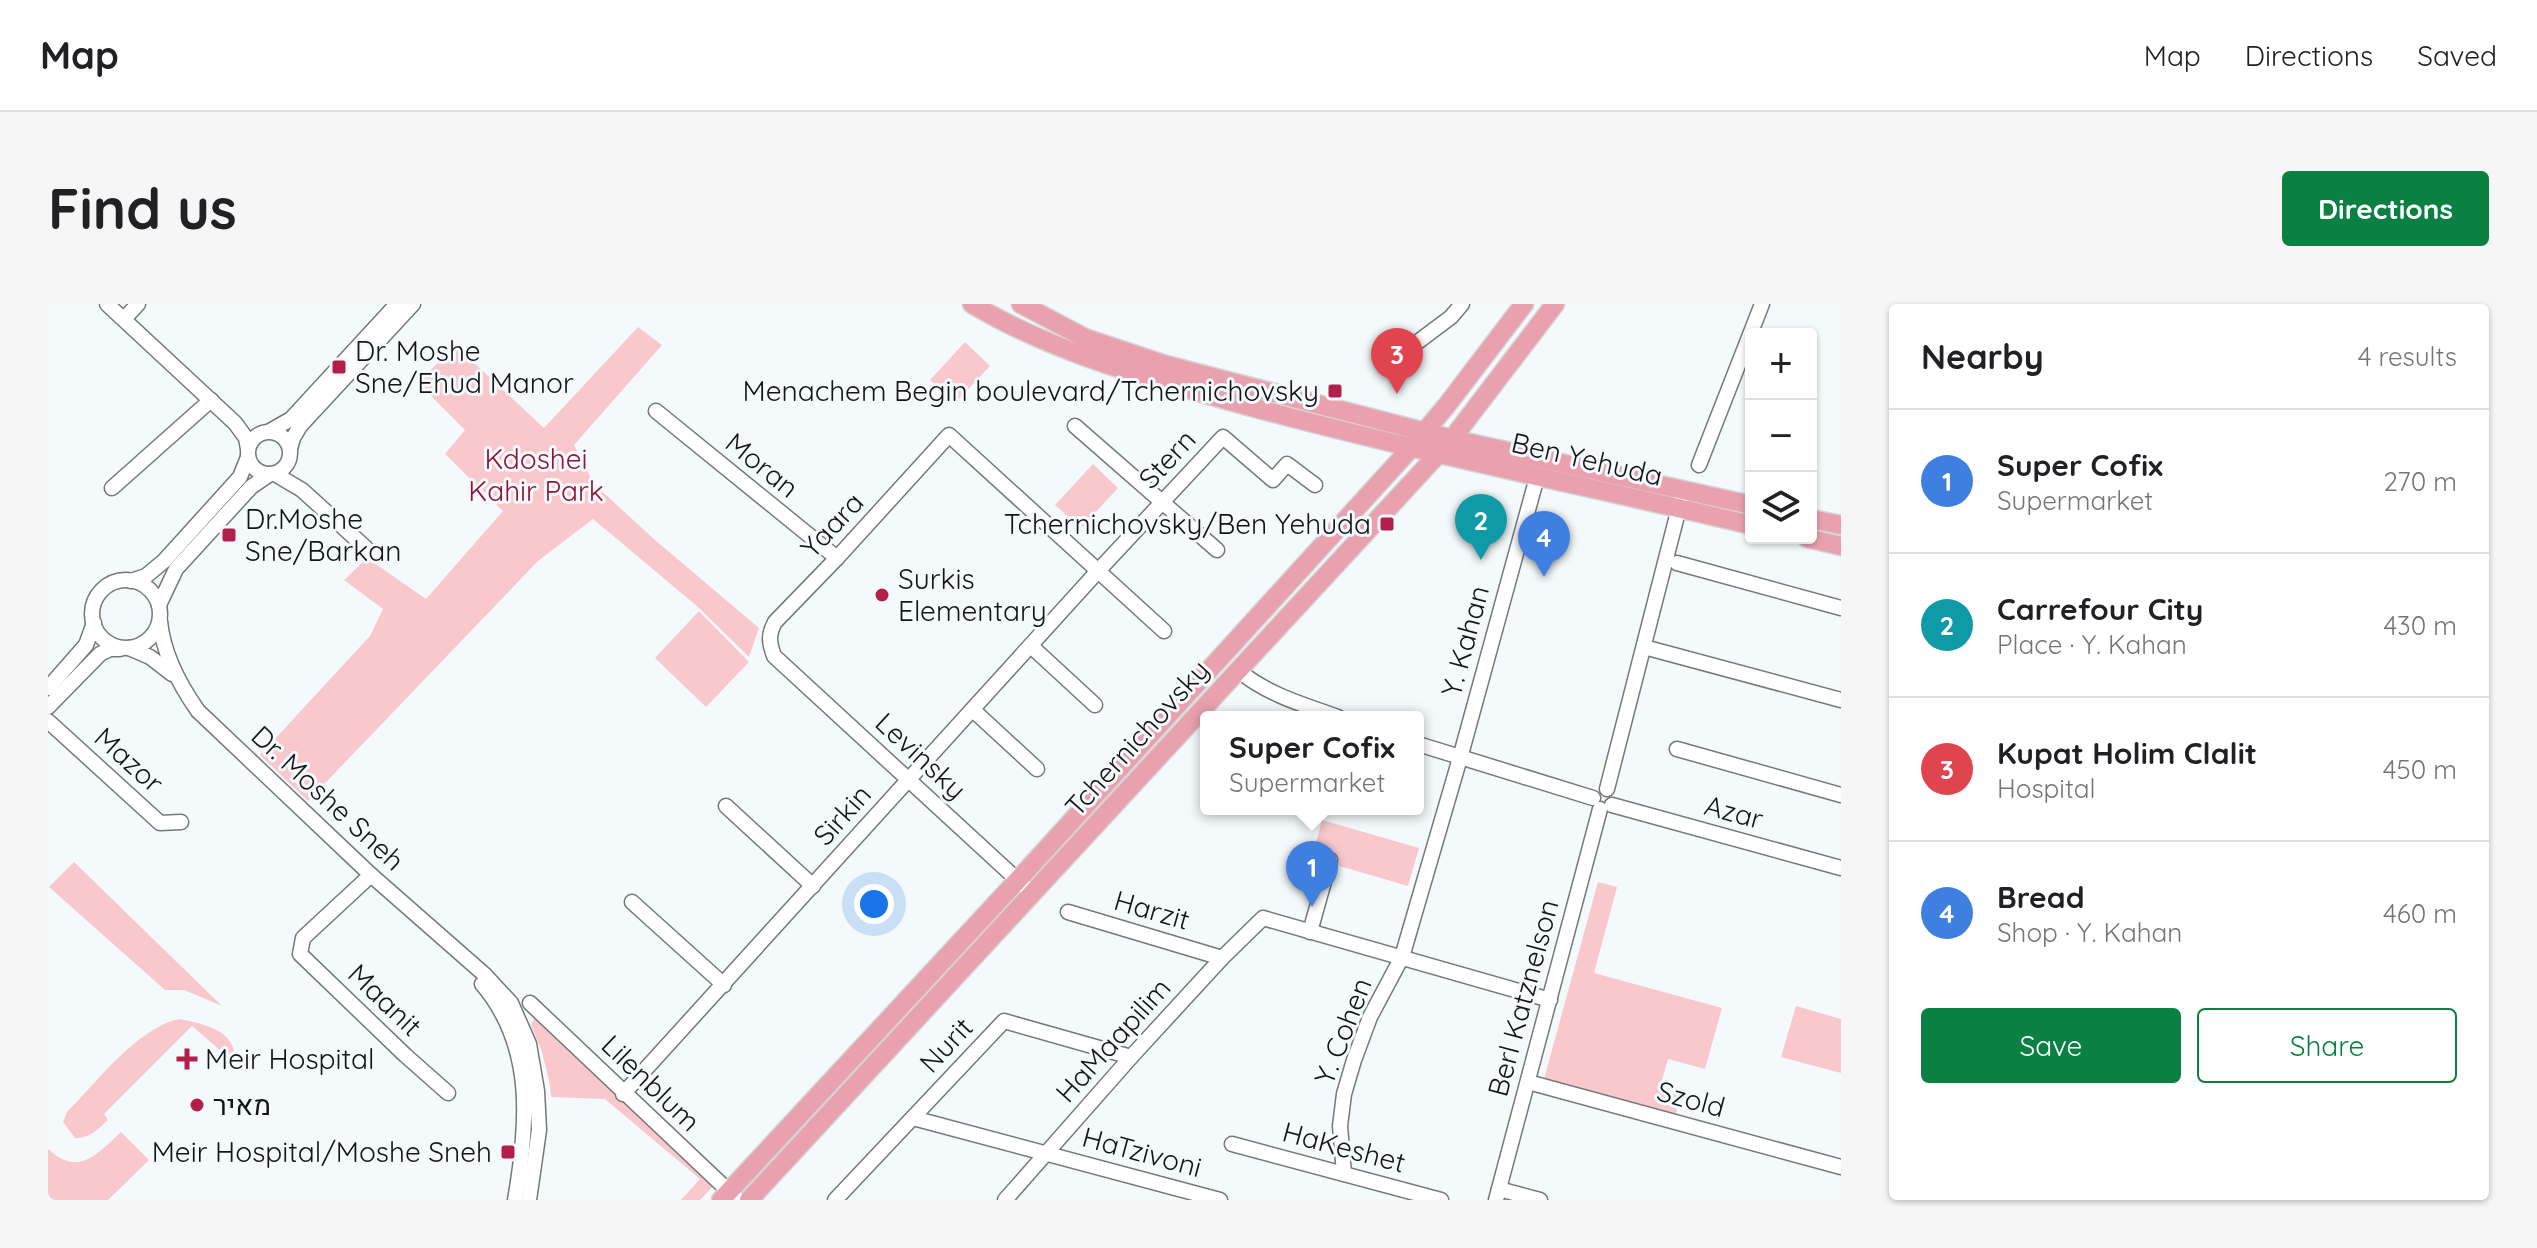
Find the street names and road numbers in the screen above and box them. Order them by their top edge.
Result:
street label: Stern [1131,422,1203,495]
street label: Ben Yehuda [1508,424,1666,493]
street label: Moran [719,425,806,505]
street label: Yaara [793,485,870,565]
street label: Y. Kahan [1433,582,1496,700]
street label: Tchernichovsky [1057,652,1216,823]
street label: Levinsky [869,705,974,806]
street label: Dr. Moshe Sneh [244,718,412,878]
street label: Mazor [88,720,171,800]
street label: Sirkin [805,777,878,852]
street label: Azar [1701,787,1767,836]
street label: Harzit [1110,882,1194,937]
street label: Berl Katznelson [1479,896,1566,1100]
street label: Maanit [341,956,430,1043]
street label: HaMaapilim [1048,970,1178,1109]
street label: Y. Cohen [1306,973,1379,1089]
street label: Nurit [911,1010,980,1079]
street label: Lilenblum [595,1027,708,1138]
street label: Szold [1653,1073,1729,1124]
street label: HaKeshet [1279,1113,1409,1180]
street label: HaTzivoni [1079,1119,1206,1184]

